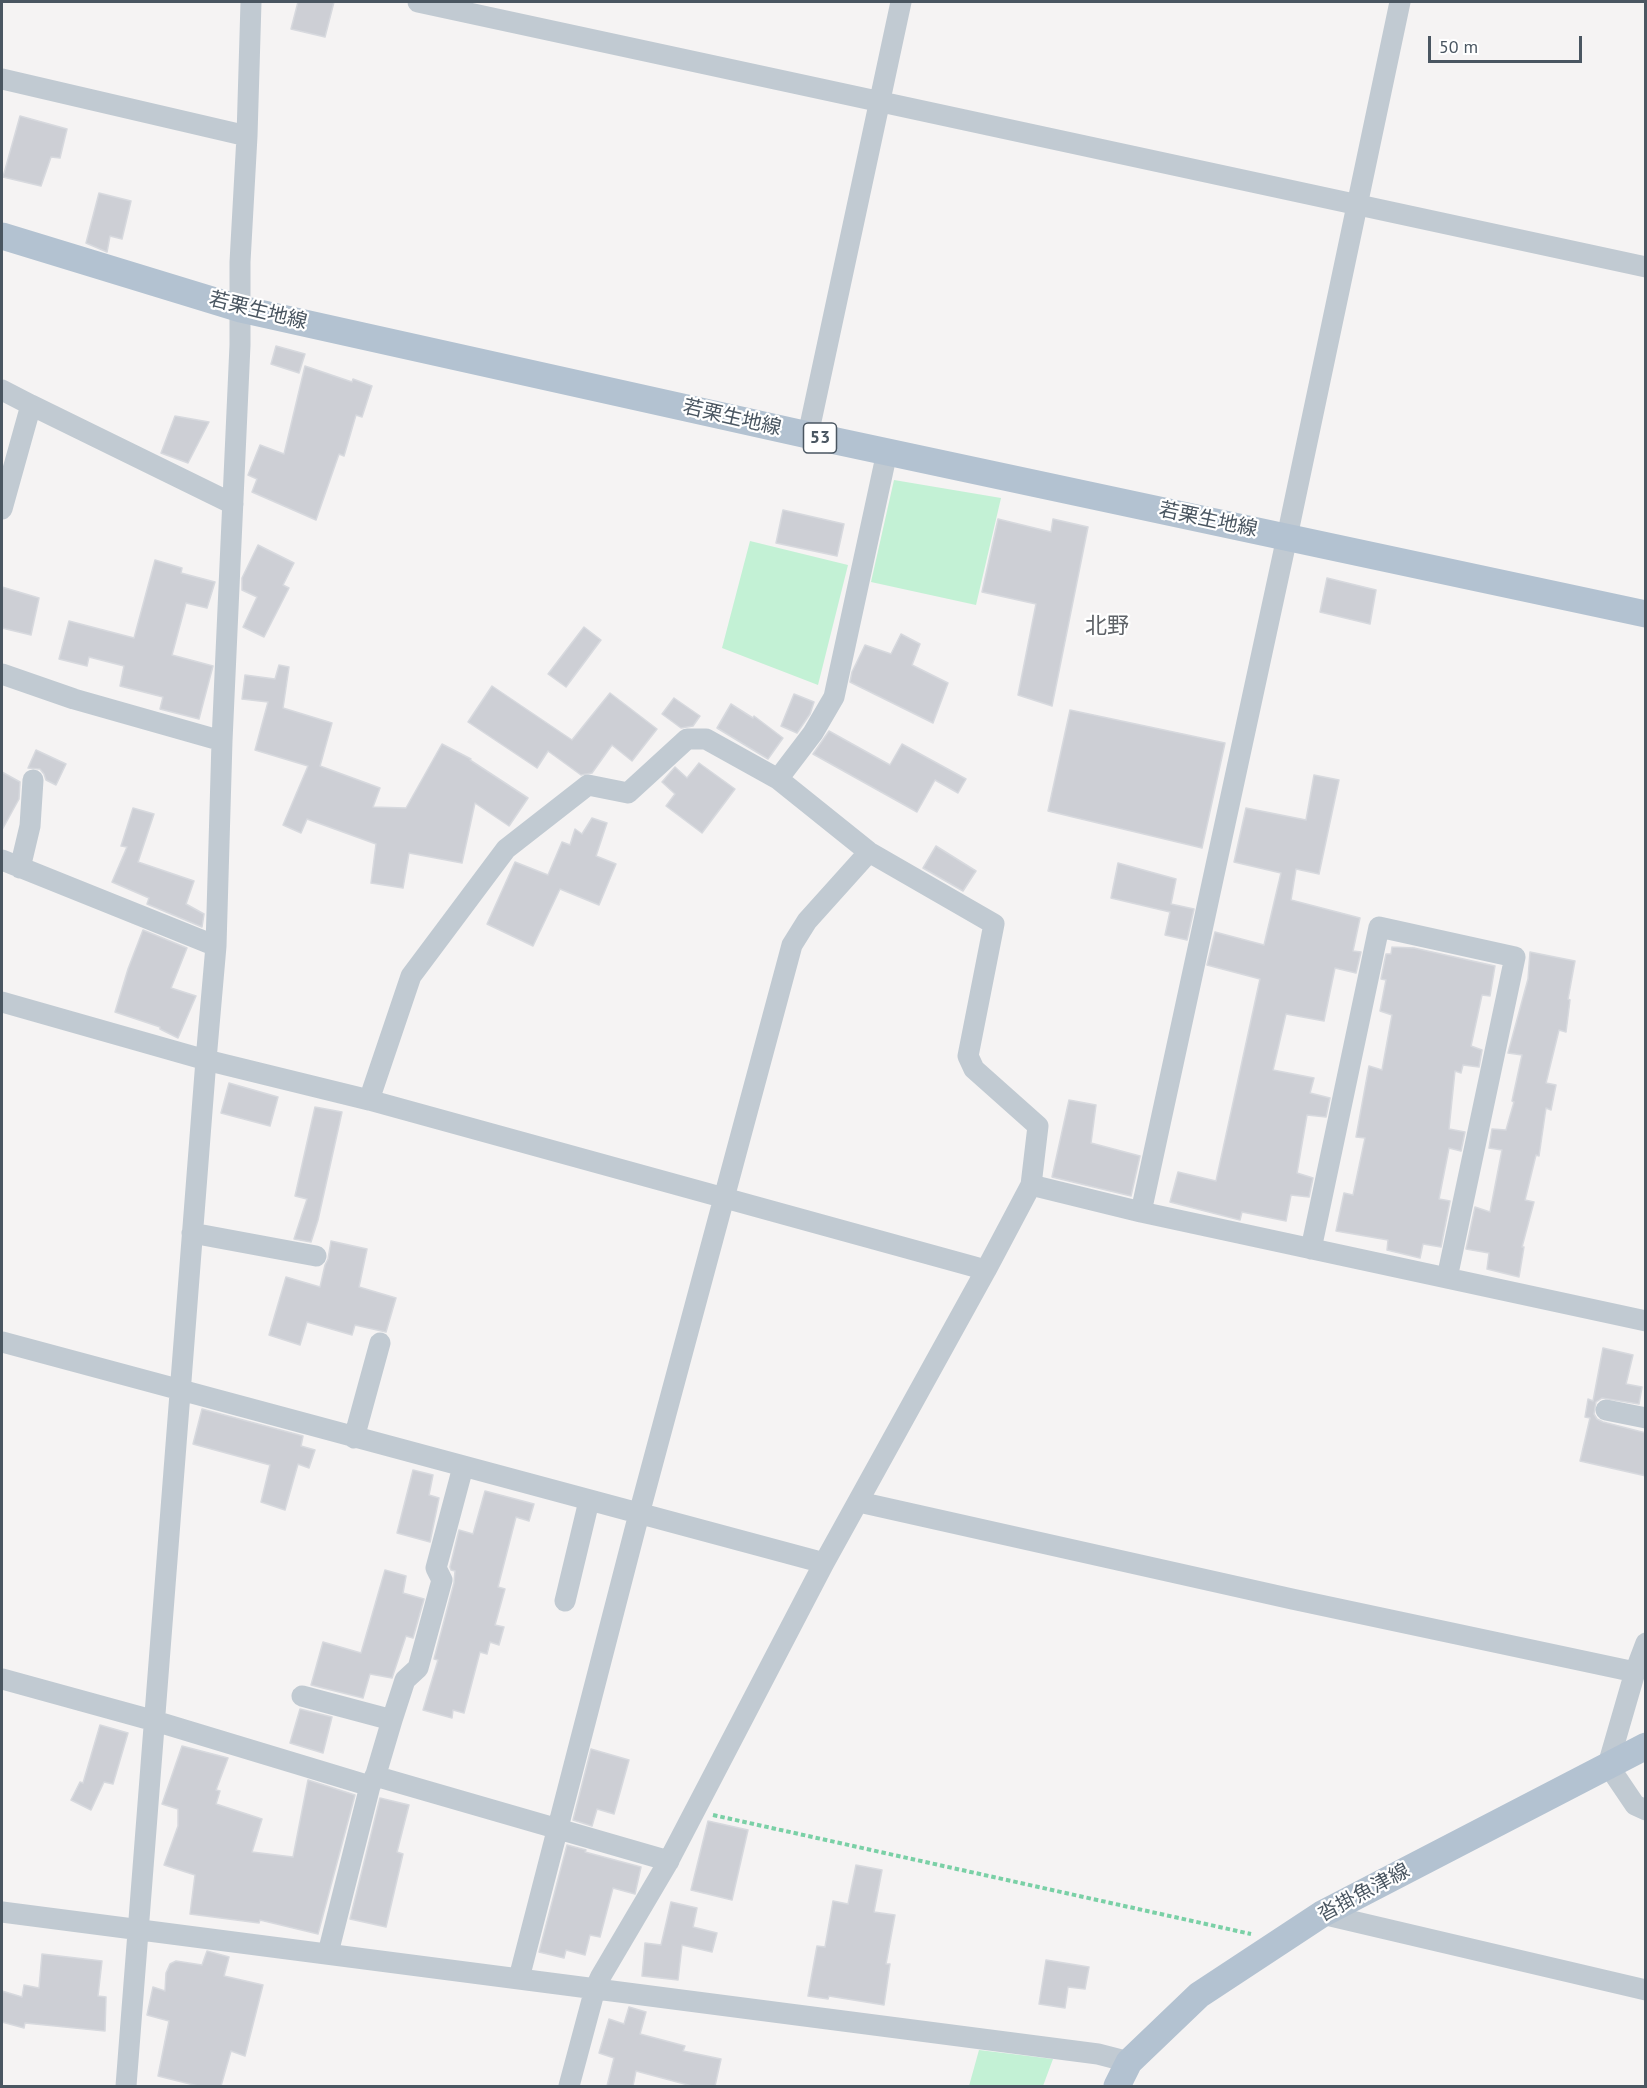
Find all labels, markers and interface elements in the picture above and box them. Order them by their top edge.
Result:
scale bar [1431,24,1586,62]
text: 50 m [1439,35,1478,58]
street label: 若栗生地線 [207,287,309,335]
street label: 若栗生地線 [681,395,783,441]
road number: 53 [804,423,836,453]
street label: 若栗生地線 [1157,498,1259,542]
district label: 北野 [1085,614,1129,640]
street label: 沓掛魚津線 [1314,1859,1414,1927]

